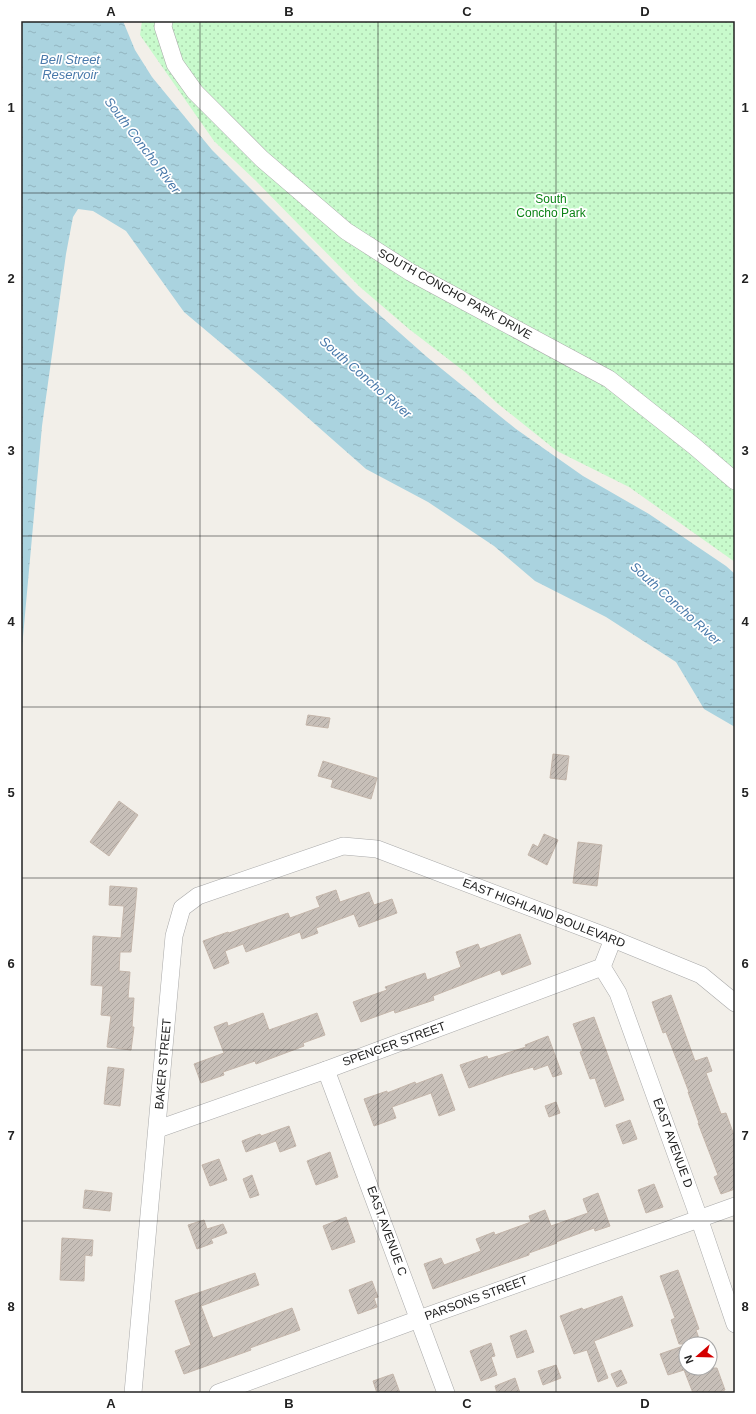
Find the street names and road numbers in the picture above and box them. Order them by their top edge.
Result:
street label: SOUTH CONCHO PARK DRIVE [376,246,534,342]
street label: EAST HIGHLAND BOULEVARD [461,875,628,951]
street label: BAKER STREET [152,1017,174,1110]
street label: SPENCER STREET [341,1019,448,1069]
street label: EAST AVENUE D [650,1096,696,1190]
street label: EAST AVENUE C [364,1184,410,1278]
street label: PARSONS STREET [423,1273,530,1323]

